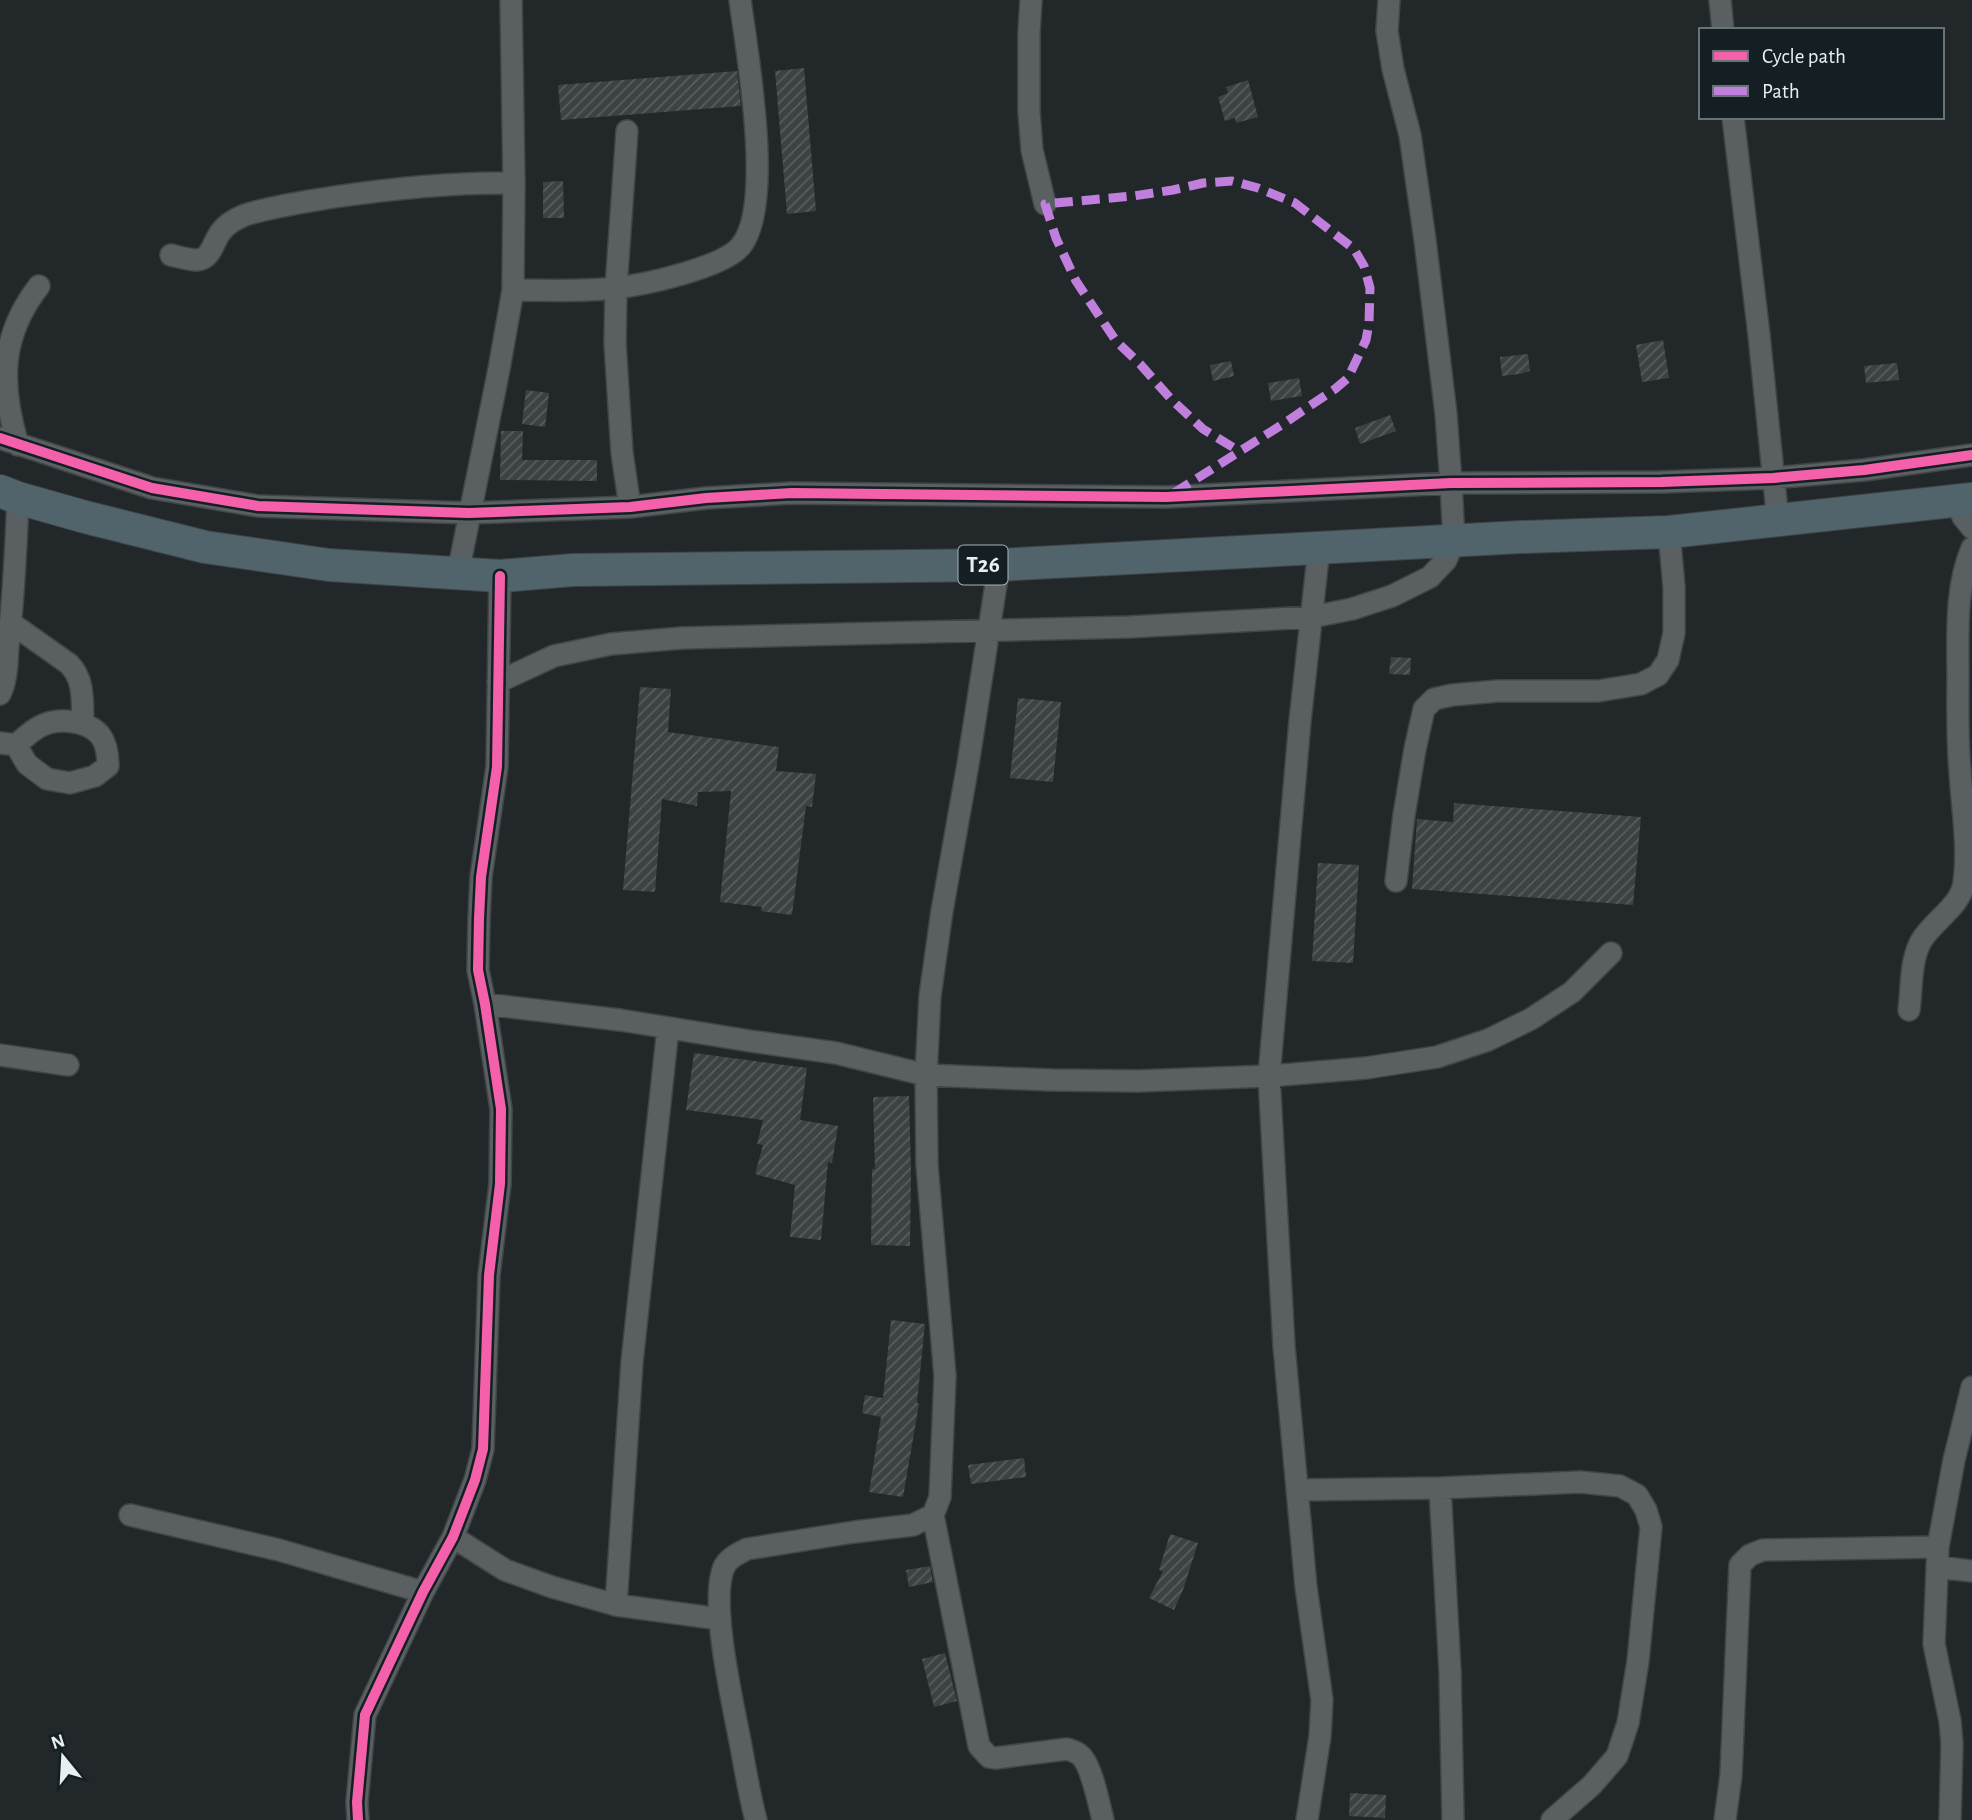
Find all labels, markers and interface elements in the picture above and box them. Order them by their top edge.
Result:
legend [1699,28,1944,119]
text: Cycle path [1762,46,1846,67]
text: Path [1762,81,1800,102]
road number: T26 [958,545,1007,584]
north arrow [28,1722,98,1792]
text: N [49,1731,67,1753]

